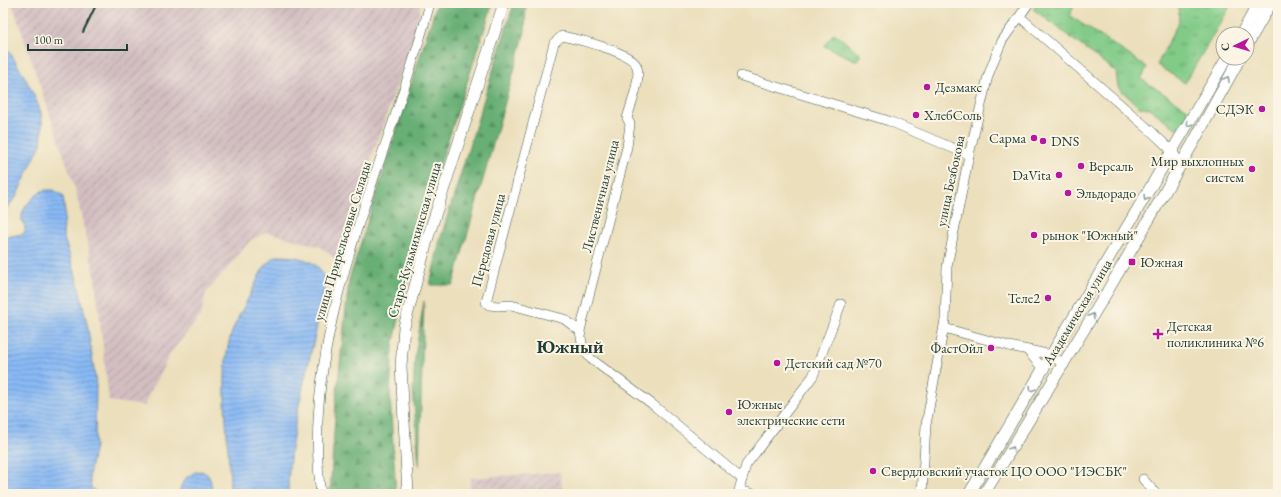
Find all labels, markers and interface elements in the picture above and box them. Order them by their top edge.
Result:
scale bar [28,26,127,52]
north arrow [1215,26,1255,66]
text: 100 m [34,32,64,48]
text: С [1218,42,1232,51]
one-way arrow [1223,76,1230,83]
place label: Дезмакс [935,78,982,96]
marker: Дезмакс [922,82,932,92]
place label: СДЭК [1216,100,1255,118]
marker: СДЭК [1257,104,1267,114]
place label: ХлебСоль [923,106,982,124]
marker: ХлебСоль [911,110,921,120]
one-way arrow [1187,120,1194,127]
place label: Сарма [989,129,1026,147]
place label: DNS [1051,132,1079,150]
street label: улица Безбокова [932,133,969,228]
marker: Сарма [1029,133,1039,143]
marker: DNS [1038,136,1048,146]
street label: Лиственичная улица [577,137,623,254]
place label: Мир выхлопных систем [1151,152,1244,186]
place label: Версаль [1089,157,1134,175]
street label: улица Прирельсовые Склады [309,159,375,323]
street label: Старо-Кузьмихинская улица [383,160,445,320]
marker: Версаль [1076,161,1086,171]
marker: Мир выхлопных систем [1247,164,1257,174]
place label: DaVita [1012,166,1051,184]
marker: DaVita [1054,170,1064,180]
place label: Эльдорадо [1076,184,1136,202]
marker: Эльдорадо [1063,188,1073,198]
street label: Передовая улица [467,191,509,289]
one-way arrow [1143,194,1150,201]
place label: рынок "Южный" [1042,226,1138,244]
marker: рынок "Южный" [1029,230,1039,240]
place label: Южная [1140,253,1183,271]
street label: Академическая улица [1038,255,1116,369]
marker: Южная [1127,257,1137,267]
place label: Теле2 [1008,289,1040,307]
marker: Теле2 [1043,293,1053,303]
one-way arrow [1088,313,1095,320]
place label: Детская поликлиника №6 [1167,317,1264,351]
marker: Детская поликлиника №6 [1152,328,1164,340]
district label: Южный [537,335,604,358]
place label: ФастОйл [930,339,983,357]
marker: ФастОйл [986,343,996,353]
place label: Детский сад №70 [785,354,882,372]
marker: Детский сад №70 [772,358,782,368]
one-way arrow [1030,385,1037,392]
place label: Южные электрические сети [737,395,846,429]
marker: Южные электрические сети [724,407,734,417]
one-way arrow [1007,446,1014,453]
place label: Свердловский участок ЦО ООО "ИЭСБК" [881,462,1127,480]
marker: Свердловский участок ЦО ООО "ИЭСБК" [868,466,878,476]

